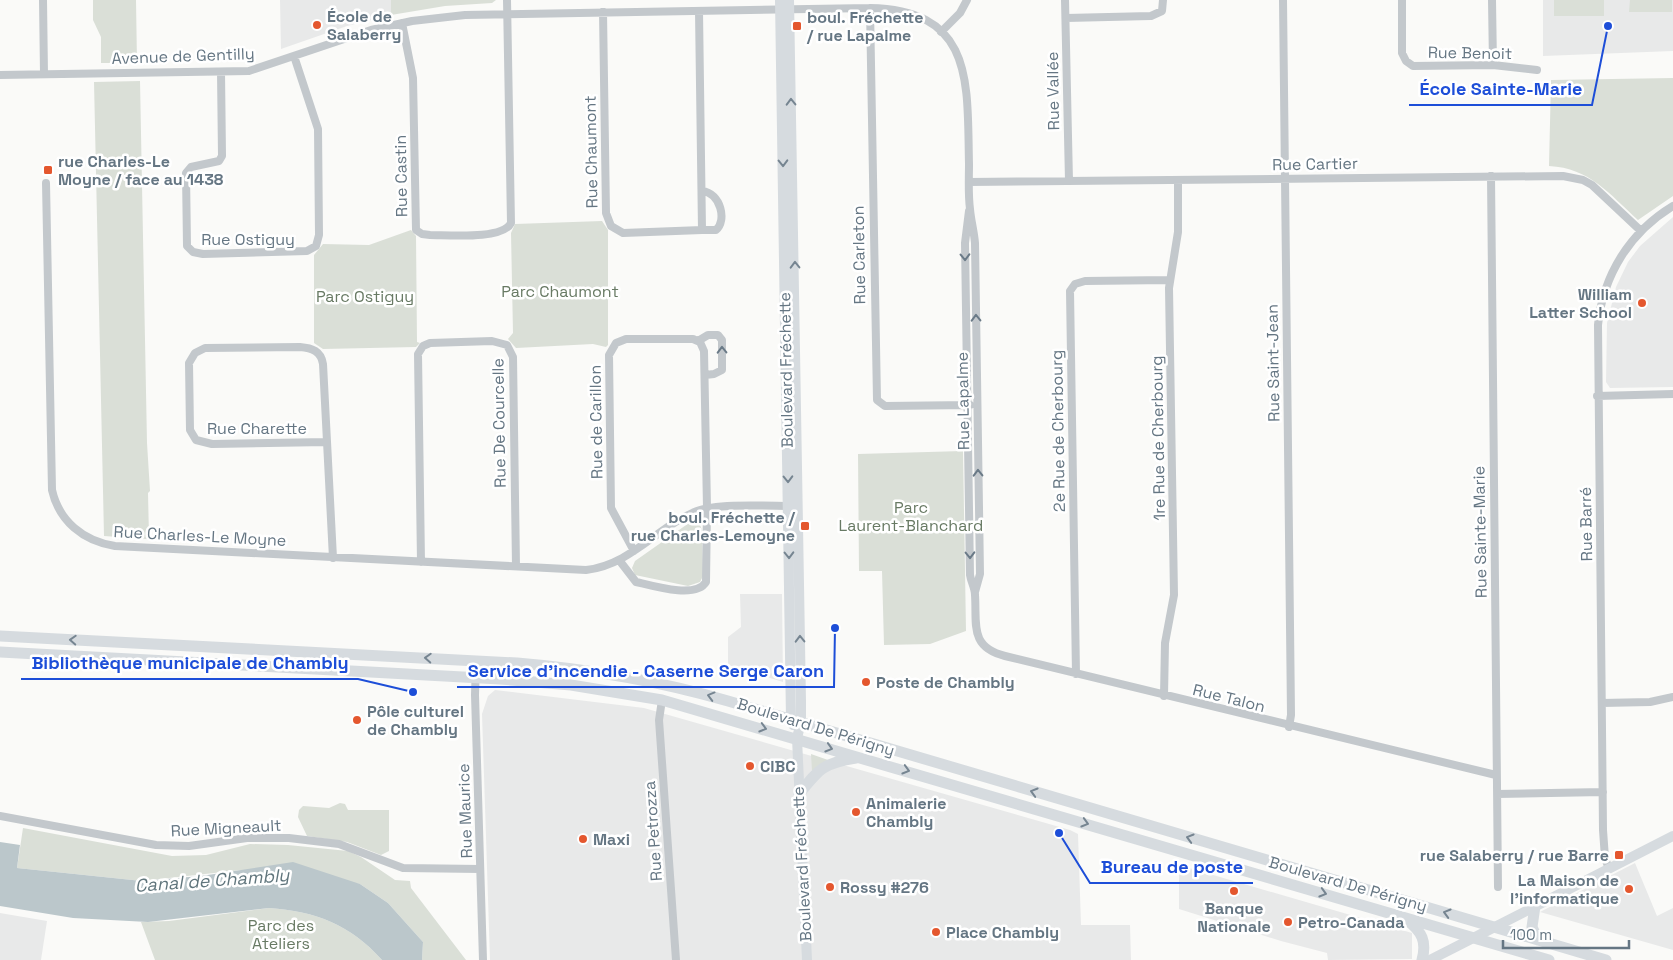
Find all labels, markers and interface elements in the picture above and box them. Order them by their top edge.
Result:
place label: École de Salaberry [327,6,401,45]
place label: boul. Fréchette / rue Lapalme [806,7,924,46]
marker: École de Salaberry [311,19,323,31]
marker: boul. Fréchette / rue Lapalme [791,20,803,32]
street label: Rue Benoit [1428,42,1512,64]
street label: Avenue de Gentilly [111,43,255,69]
street label: Rue Vallée [1042,52,1064,130]
callout: École Sainte-Marie [1409,72,1592,105]
text: École Sainte-Marie [1420,77,1582,100]
street label: Rue Chaumont [580,95,602,209]
one-way arrow [786,98,796,106]
street label: Rue Castin [390,135,412,217]
place label: rue Charles-Le Moyne / face au 1438 [58,151,224,190]
street label: Rue Cartier [1272,153,1358,175]
one-way arrow [777,160,788,168]
marker: rue Charles-Le Moyne / face au 1438 [42,164,54,176]
street label: Rue Carleton [848,205,870,305]
street label: Rue Ostiguy [201,229,295,250]
one-way arrow [960,254,970,261]
one-way arrow [789,261,800,269]
park label: Parc Chaumont [501,281,619,302]
place label: William Latter School [1529,284,1632,323]
park label: Parc Ostiguy [316,286,414,307]
street label: Boulevard Fréchette [774,292,798,448]
marker: William Latter School [1636,297,1648,309]
street label: Rue Saint-Jean [1261,304,1285,422]
one-way arrow [971,314,981,322]
one-way arrow [717,346,727,354]
street label: 2e Rue de Cherbourg [1046,350,1070,512]
street label: Rue Lapalme [952,352,974,450]
street label: 1re Rue de Cherbourg [1146,355,1170,521]
street label: Rue De Courcelle [487,358,511,488]
street label: Rue de Carillon [585,365,607,479]
street label: Rue Charette [207,418,307,439]
street label: Rue Sainte-Marie [1468,466,1492,598]
one-way arrow [973,469,984,477]
one-way arrow [783,475,793,483]
street label: Rue Barré [1575,487,1597,561]
park label: Parc Laurent-Blanchard [839,497,983,536]
place label: boul. Fréchette / rue Charles-Lemoyne [631,507,796,546]
marker: boul. Fréchette / rue Charles-Lemoyne [799,520,811,532]
street label: Rue Charles-Le Moyne [113,521,287,551]
one-way arrow [964,551,975,559]
one-way arrow [784,552,794,559]
one-way arrow [69,634,77,645]
one-way arrow [795,634,805,642]
callout: Bibliothèque municipale de Chambly [21,646,358,679]
text: Bibliothèque municipale de Chambly [31,651,349,674]
one-way arrow [423,653,431,664]
callout: Service d'incendie - Caserne Serge Caron [457,654,834,687]
text: Service d'incendie - Caserne Serge Caron [468,659,824,682]
place label: Poste de Chambly [876,672,1015,693]
marker: Poste de Chambly [860,676,872,688]
street label: Rue Talon [1191,679,1267,717]
one-way arrow [707,691,715,701]
street label: Boulevard De Périgny [735,693,897,761]
place label: Pôle culturel de Chambly [367,701,464,740]
marker: Pôle culturel de Chambly [351,714,363,726]
one-way arrow [758,722,766,732]
one-way arrow [824,742,832,752]
place label: CIBC [760,756,795,777]
marker: CIBC [744,760,756,772]
street label: Rue Maurice [453,763,477,859]
one-way arrow [901,765,909,775]
street label: Rue Petrozza [639,780,667,882]
street label: Boulevard Fréchette [787,786,817,942]
one-way arrow [1031,787,1039,797]
place label: Animalerie Chambly [866,793,946,832]
marker: Animalerie Chambly [850,806,862,818]
street label: Rue Migneault [170,815,282,841]
one-way arrow [1081,817,1089,827]
place label: Maxi [593,829,630,850]
marker: Maxi [577,833,589,845]
one-way arrow [1187,833,1195,843]
place label: rue Salaberry / rue Barre [1420,845,1609,866]
marker: rue Salaberry / rue Barre [1613,849,1625,861]
callout: Bureau de poste [1090,850,1253,883]
street label: Boulevard De Périgny [1266,851,1430,917]
text: Bureau de poste [1101,855,1243,878]
water label: Canal de Chambly [134,863,291,897]
place label: La Maison de l'informatique [1510,870,1619,909]
place label: Rossy #276 [840,877,929,898]
marker: Rossy #276 [824,881,836,893]
marker: La Maison de l'informatique [1623,883,1635,895]
marker: Banque Nationale [1228,885,1240,897]
one-way arrow [1319,887,1327,897]
place label: Banque Nationale [1197,898,1271,937]
one-way arrow [1443,909,1451,919]
place label: Petro-Canada [1298,912,1404,933]
park label: Parc des Ateliers [248,915,314,954]
marker: Petro-Canada [1282,916,1294,928]
scale bar [1503,918,1629,950]
place label: Place Chambly [946,922,1059,943]
text: 100 m [1510,925,1552,944]
marker: Place Chambly [930,926,942,938]

